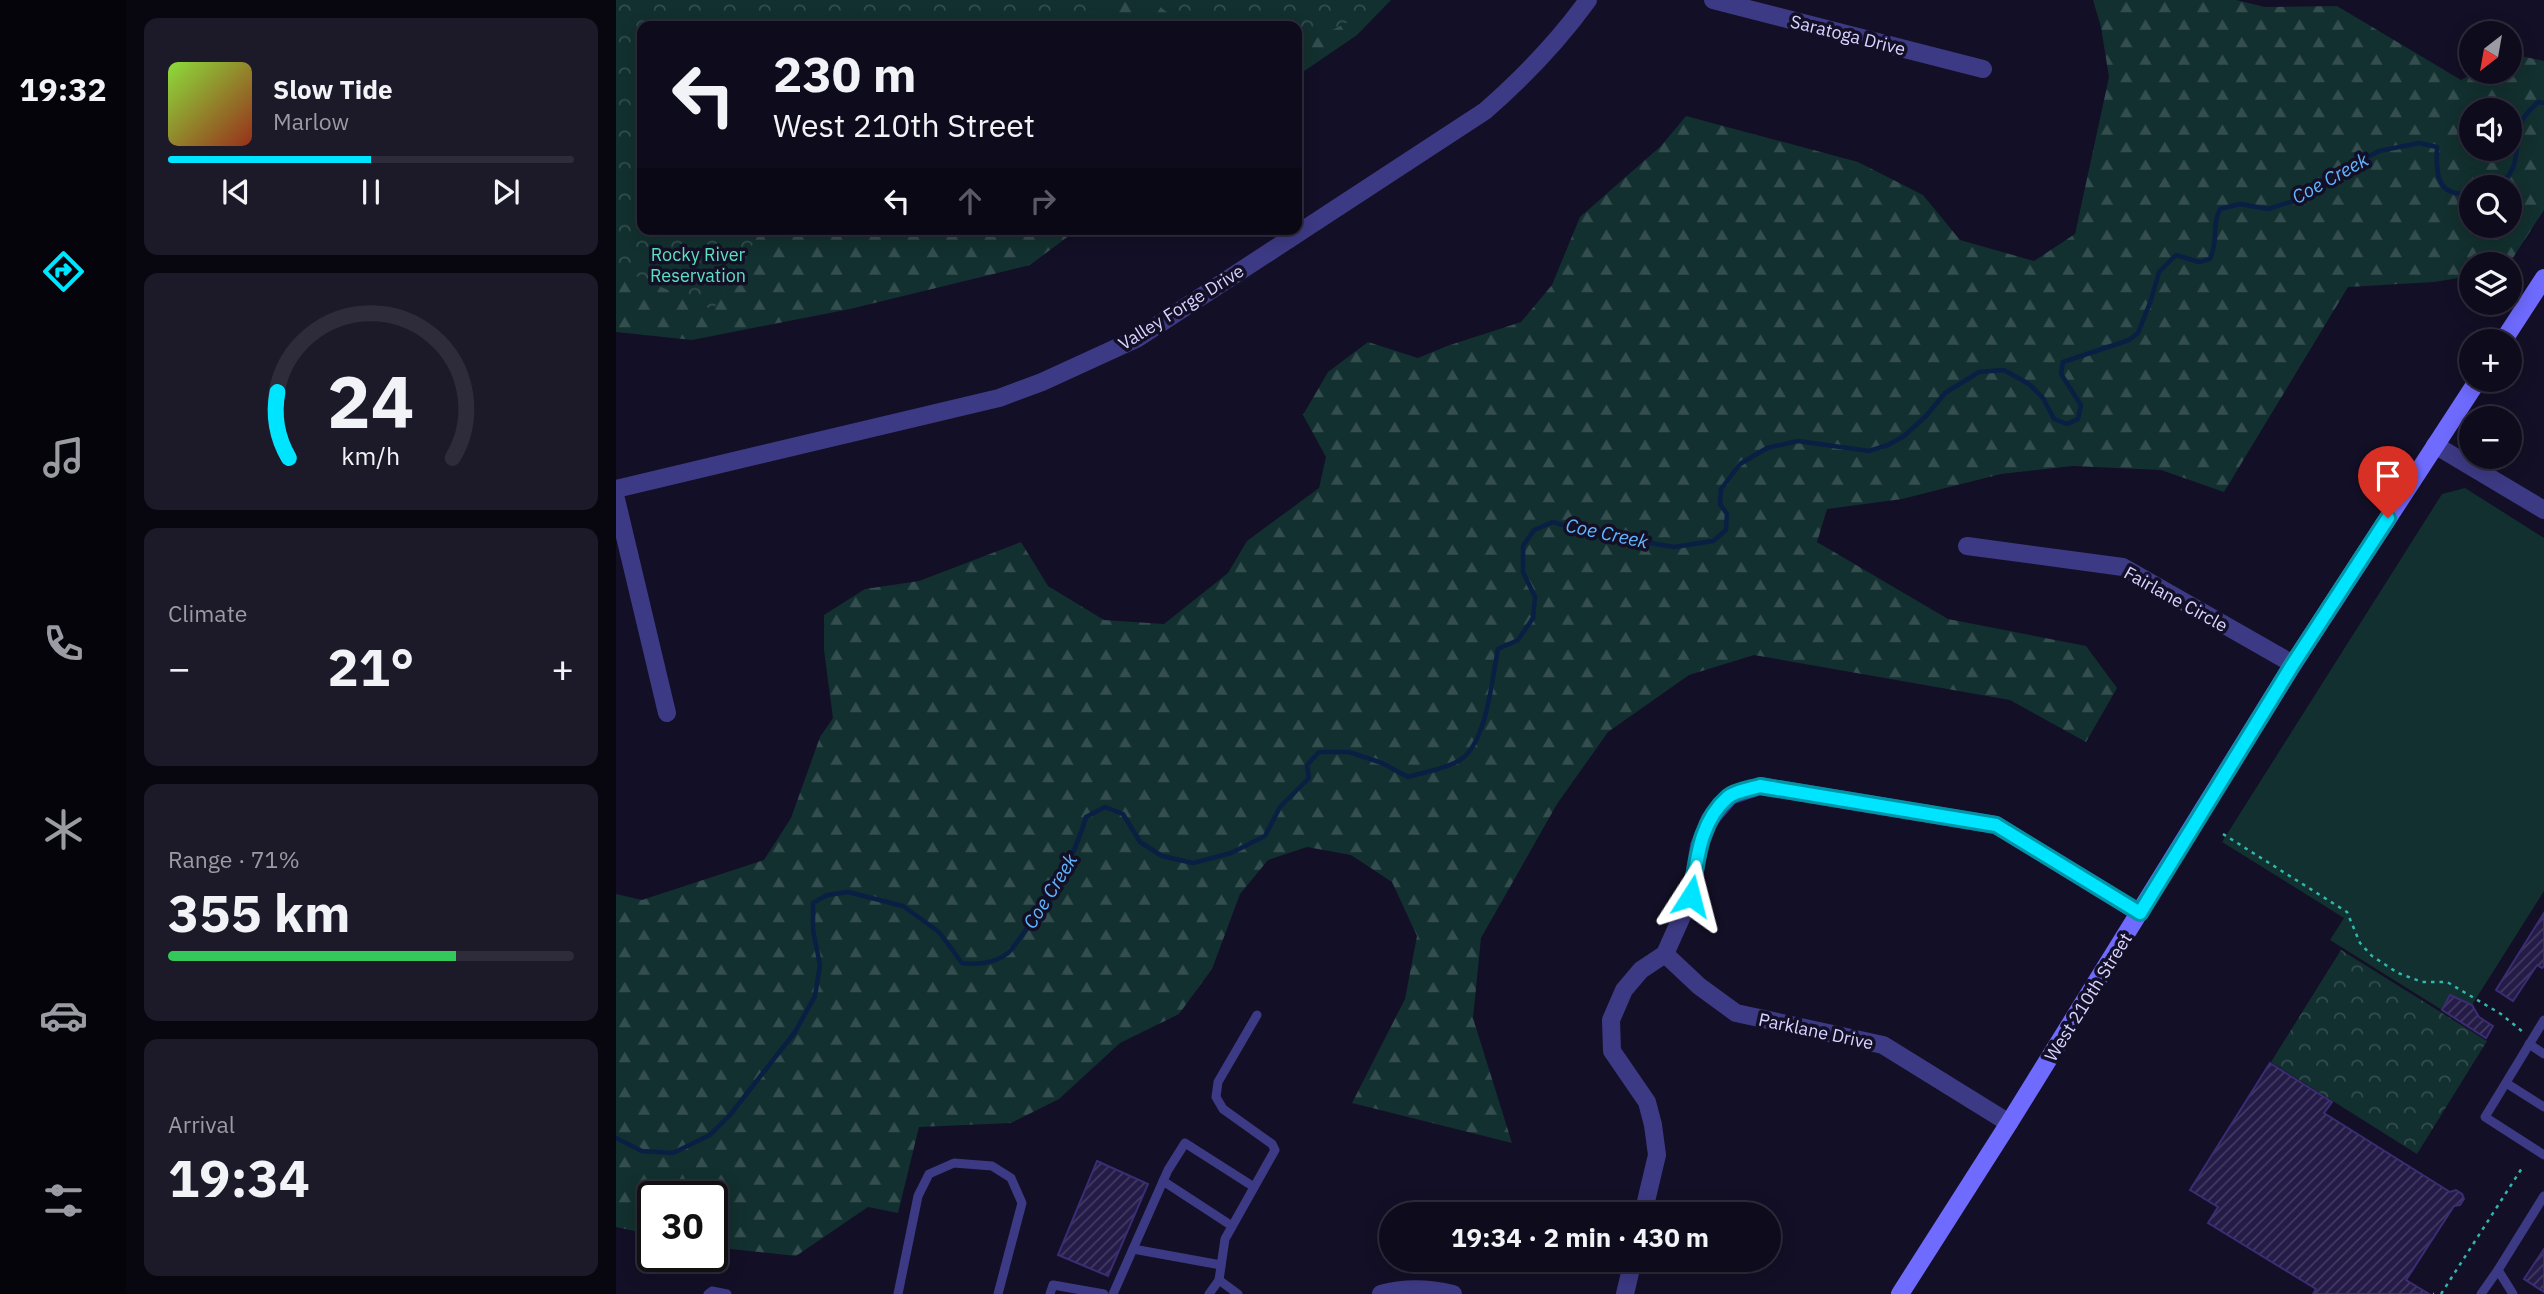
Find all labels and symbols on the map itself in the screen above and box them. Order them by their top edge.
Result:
street label: Saratoga Drive [1788,10,1908,60]
north arrow [2459,21,2522,84]
water label: Coe Creek [2288,147,2373,209]
park label: Rocky River Reservation [650,243,746,287]
street label: Valley Forge Drive [1114,259,1248,355]
pin [2358,446,2418,518]
water label: Coe Creek [1564,513,1652,554]
street label: Fairlane Circle [2120,561,2232,637]
water label: Coe Creek [1018,848,1083,933]
position arrow [1654,859,1728,933]
street label: West 210th Street [2039,928,2137,1066]
street label: Parklane Drive [1756,1008,1876,1054]
speed limit sign: 30 [637,1181,728,1272]

